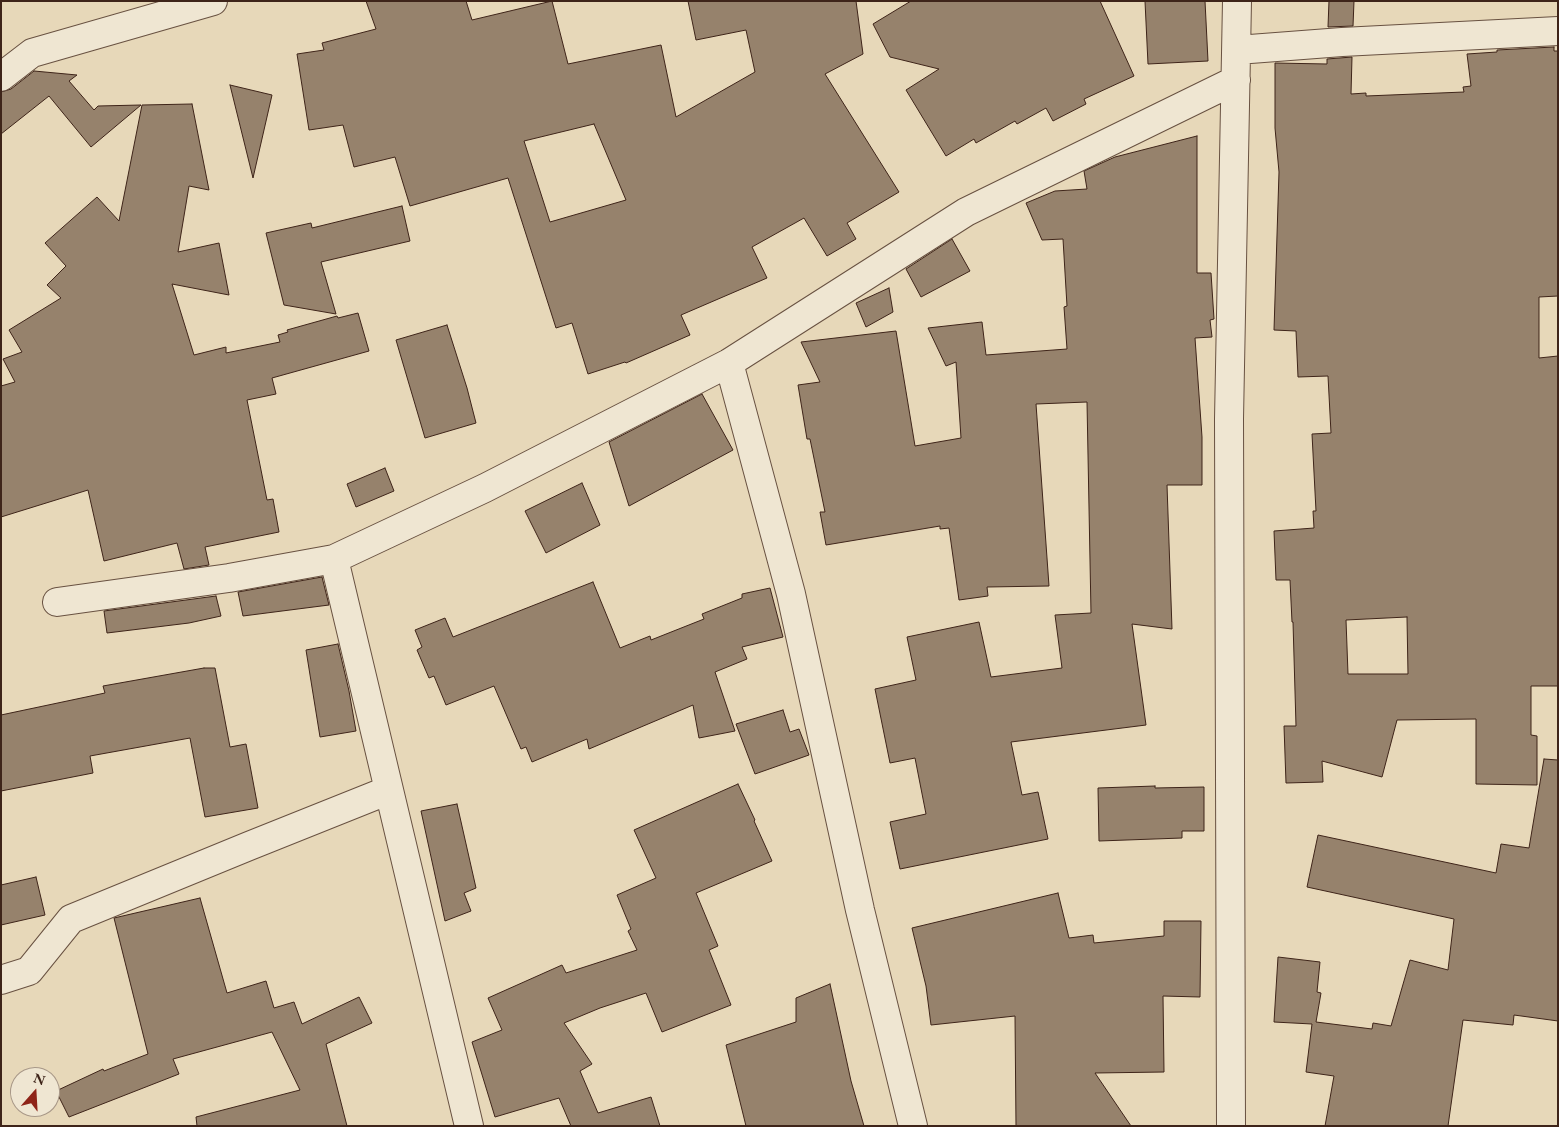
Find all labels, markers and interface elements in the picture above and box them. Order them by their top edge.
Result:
north arrow [10,1067,60,1117]
text: N [31,1068,48,1089]

